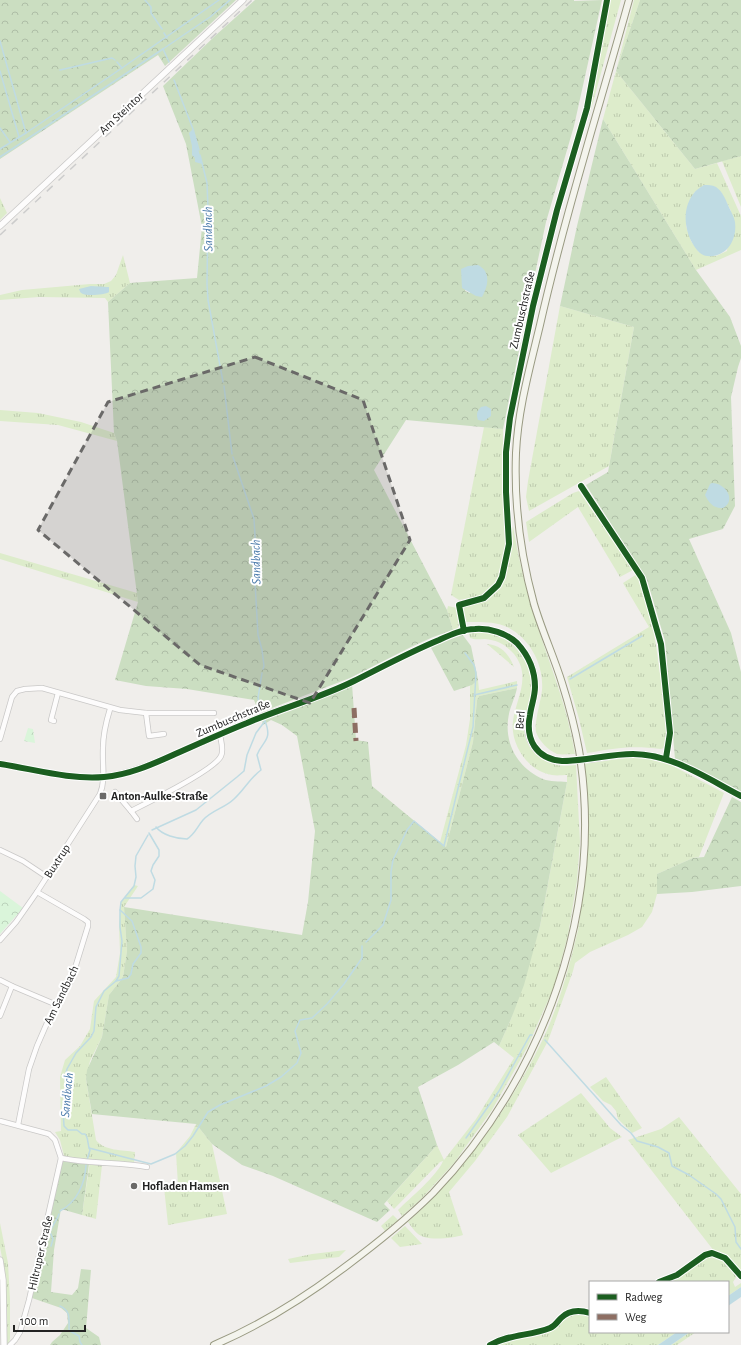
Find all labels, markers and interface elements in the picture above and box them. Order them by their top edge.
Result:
street label: Am Steintor [97,90,146,136]
water label: Sandbach [202,206,215,252]
street label: Zumbuschstraße [507,270,537,350]
water label: Sandbach [250,539,263,585]
street label: Zumbuschstraße [194,697,272,739]
street label: Berl [513,710,527,730]
place label: Anton-Aulke-Straße [111,790,208,802]
marker: Anton-Aulke-Straße [98,791,108,801]
street label: Buxtrup [42,842,72,880]
street label: Am Sandbach [42,964,80,1026]
water label: Sandbach [59,1072,76,1118]
place label: Hofladen Hamsen [142,1180,229,1192]
marker: Hofladen Hamsen [129,1181,139,1191]
street label: Hiltruper Straße [26,1214,54,1292]
legend [589,1281,729,1333]
text: Radweg [625,1291,662,1303]
scale bar [14,1307,85,1333]
text: Weg [625,1311,647,1323]
text: 100 m [20,1315,48,1327]

